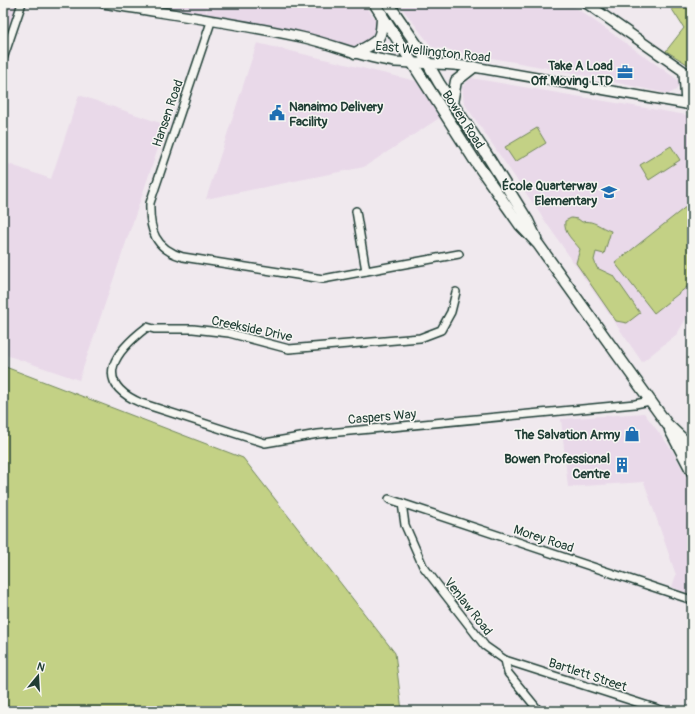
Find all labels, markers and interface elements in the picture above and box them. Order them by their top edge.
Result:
street label: East Wellington Road [375,38,491,66]
place label: Take A Load Off Moving LTD [531,58,613,89]
office icon: Take A Load Off Moving LTD [616,63,634,81]
street label: Hansen Road [149,78,187,149]
street label: Bowen Road [438,87,488,152]
place label: Nanaimo Delivery Facility [289,99,383,130]
public building icon: Nanaimo Delivery Facility [268,104,286,122]
place label: École Quarterway Elementary [502,178,597,209]
school or university icon: École Quarterway Elementary [600,183,618,201]
street label: Creekside Drive [210,313,294,345]
street label: Caspers Way [347,406,417,428]
shop icon: The Salvation Army [623,425,641,443]
place label: The Salvation Army [513,427,620,443]
place label: Bowen Professional Centre [504,451,611,482]
building icon: Bowen Professional Centre [613,456,631,474]
street label: Morey Road [512,522,576,556]
street label: Venlaw Road [441,575,496,639]
street label: Bartlett Street [547,655,630,695]
north arrow [18,656,58,696]
text: N [35,660,47,674]

